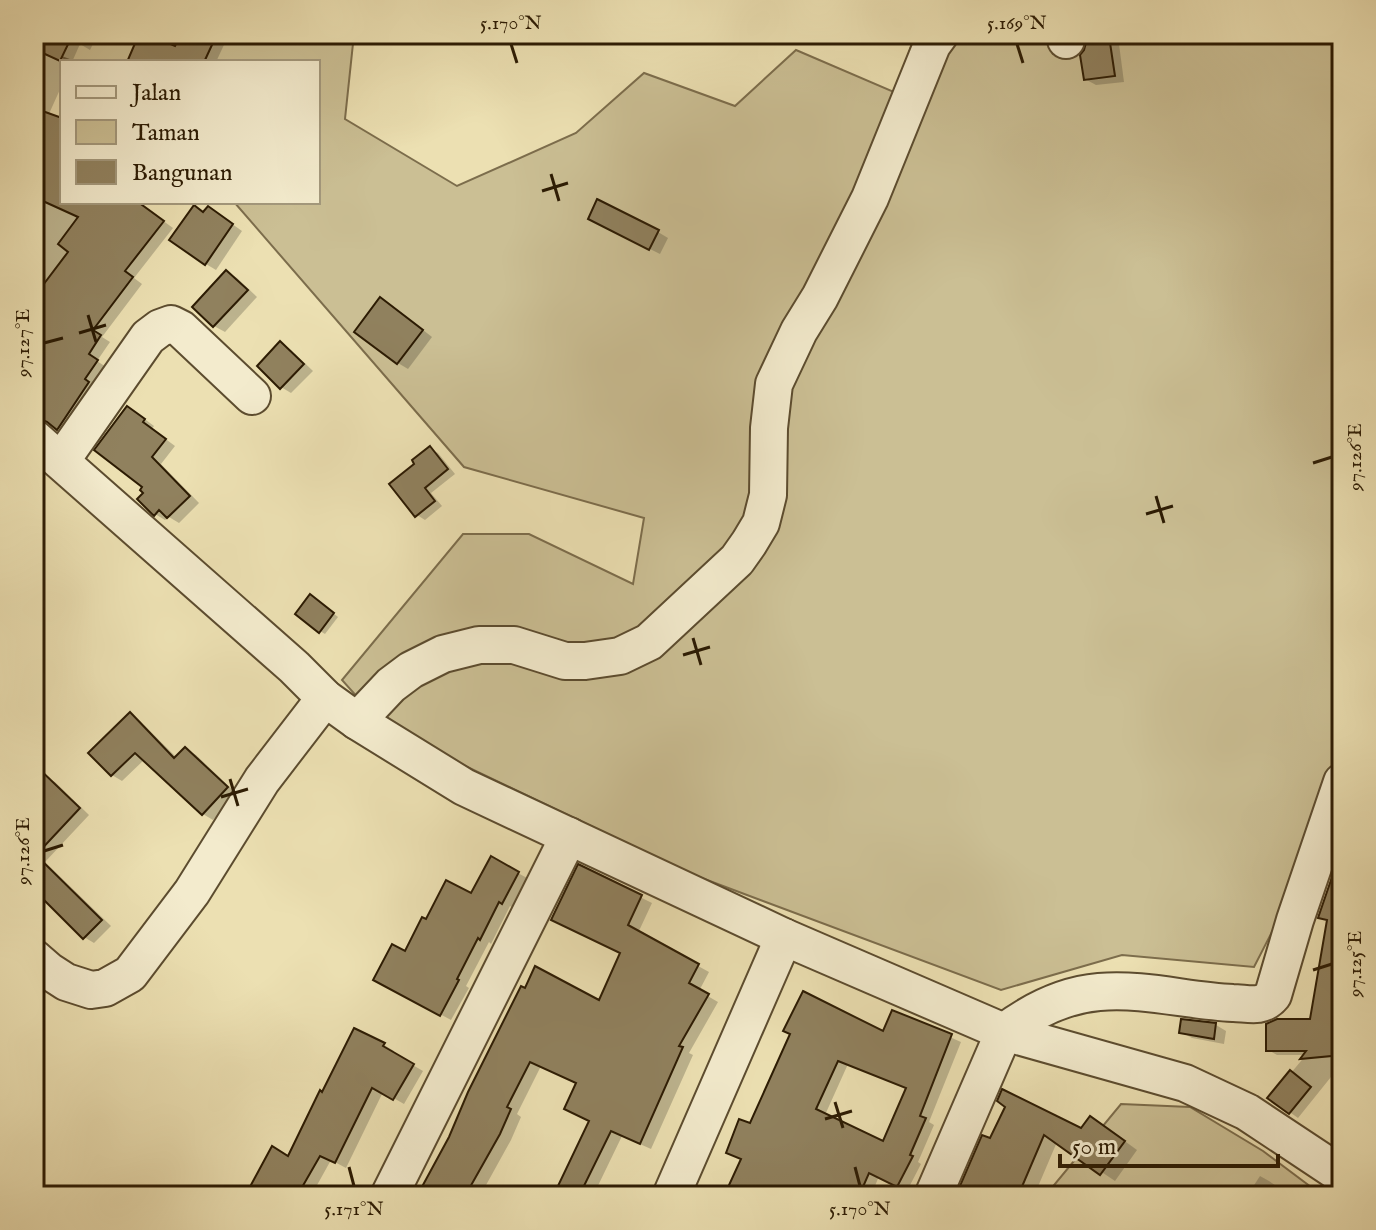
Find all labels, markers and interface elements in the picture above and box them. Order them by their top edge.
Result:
text: 5.170°N [480,11,542,36]
text: 5.169°N [987,11,1047,36]
legend [60,60,320,204]
text: Jalan [129,78,181,109]
text: Taman [132,118,200,149]
text: Bangunan [132,158,233,189]
text: 97.127°E [11,309,36,378]
text: 97.126°E [1343,423,1368,492]
text: 97.126°E [11,817,36,886]
text: 97.125°E [1343,931,1368,998]
scale bar [1060,1118,1278,1168]
text: 50 m [1072,1132,1116,1163]
text: 5.171°N [324,1197,384,1222]
text: 5.170°N [829,1197,891,1222]

